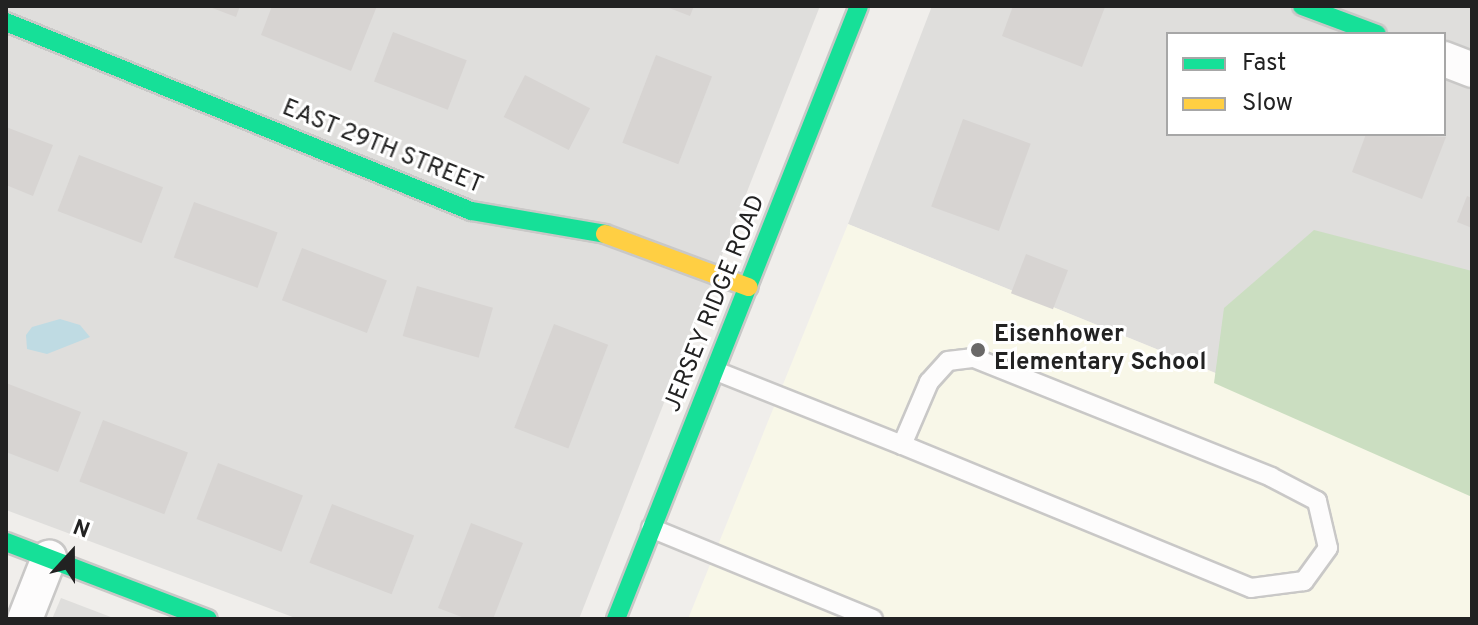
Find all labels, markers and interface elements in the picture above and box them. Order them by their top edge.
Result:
legend [1166,32,1446,136]
text: Fast [1242,49,1286,79]
text: Slow [1242,89,1293,119]
street label: EAST 29TH STREET [277,94,487,202]
street label: JERSEY RIDGE ROAD [659,191,773,417]
place label: Eisenhower Elementary School [994,322,1206,378]
marker: Eisenhower Elementary School [969,341,987,359]
north arrow [32,513,112,593]
text: N [69,515,93,546]

